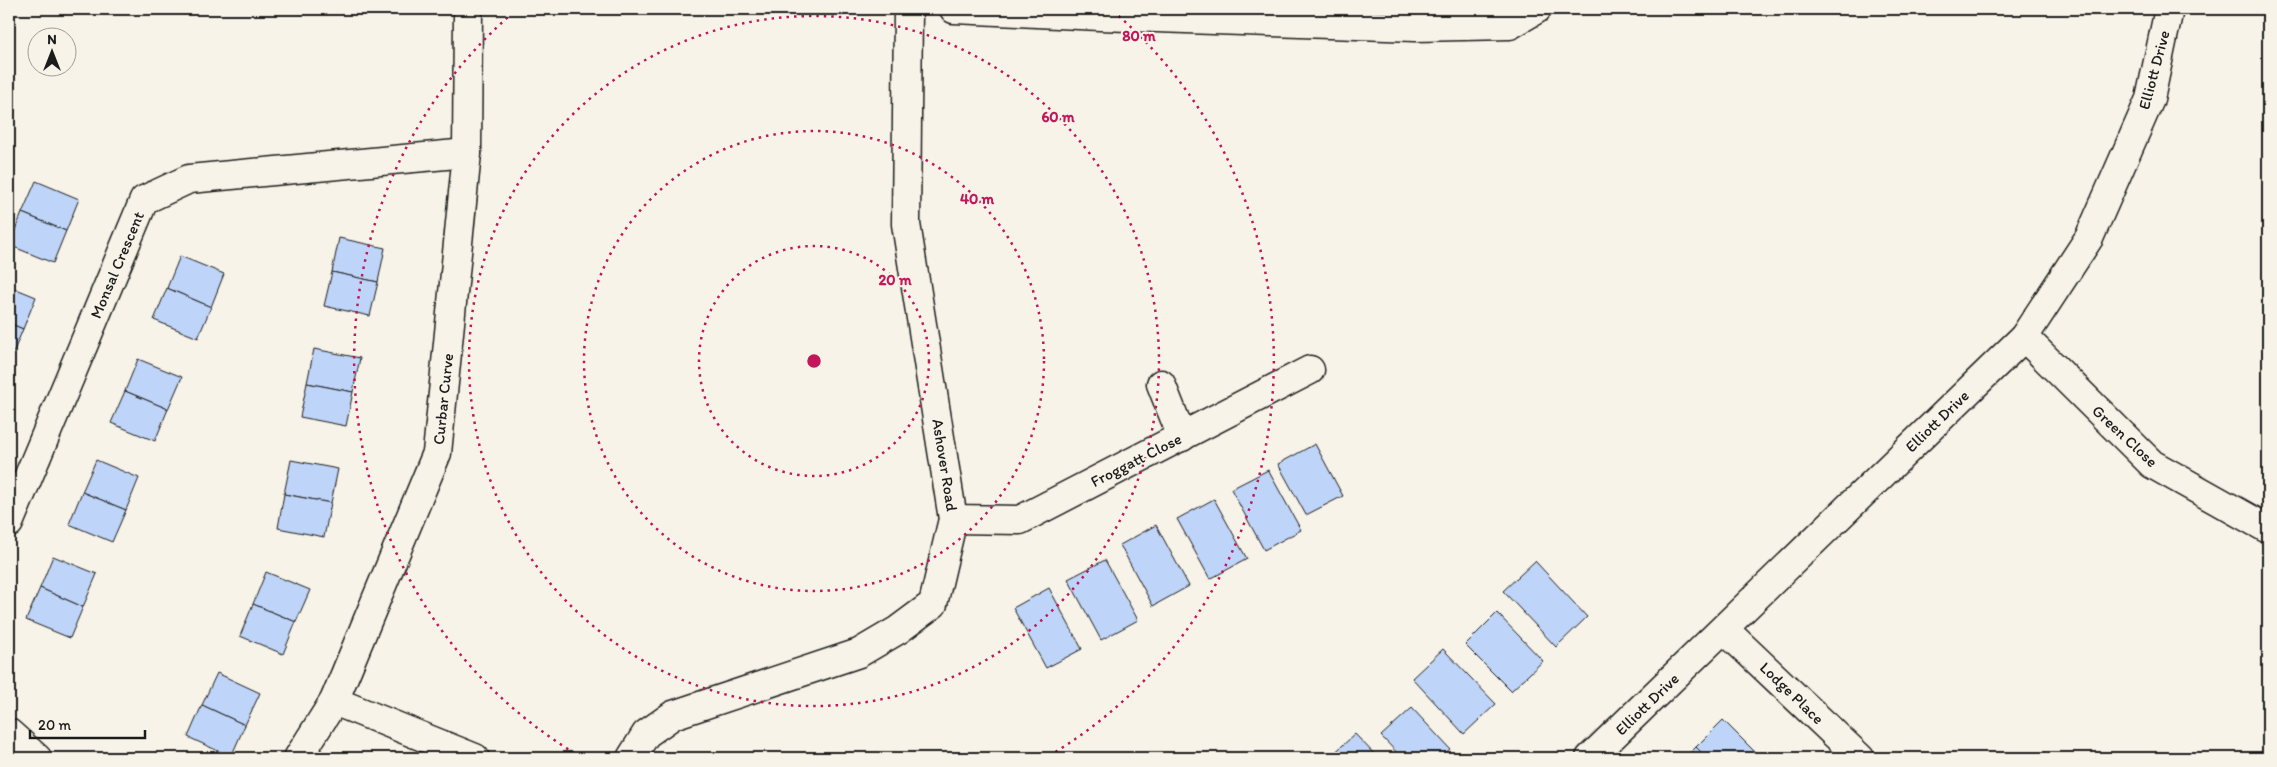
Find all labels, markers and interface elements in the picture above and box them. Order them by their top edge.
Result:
text: 80 m [1122,27,1156,45]
north arrow [28,28,78,78]
street label: Elliott Drive [2134,28,2174,112]
text: N [47,31,57,48]
text: 60 m [1041,108,1075,126]
text: 40 m [960,190,995,208]
street label: Monsal Crescent [86,209,148,321]
text: 20 m [878,271,912,289]
street label: Curbar Curve [429,352,457,446]
centre of rings [805,352,823,370]
street label: Elliott Drive [1901,386,1973,456]
street label: Green Close [2088,401,2162,471]
street label: Ashover Road [928,417,962,513]
street label: Froggatt Close [1087,429,1185,491]
street label: Lodge Place [1756,658,1828,728]
street label: Elliott Drive [1611,669,1683,739]
scale bar [30,707,145,739]
text: 20 m [38,716,72,734]

